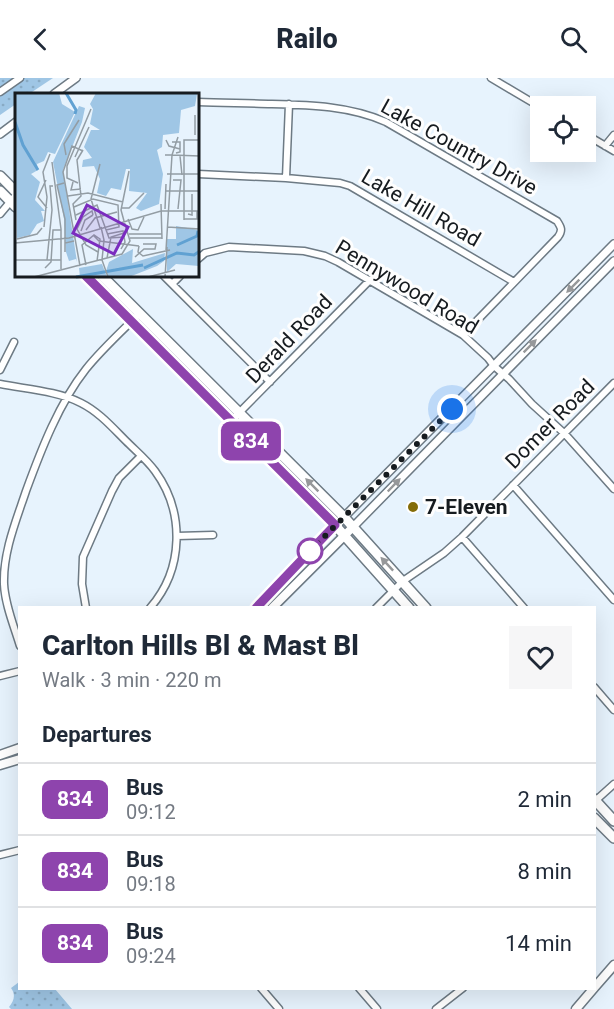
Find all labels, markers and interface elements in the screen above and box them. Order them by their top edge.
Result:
icon: back [24,23,57,56]
text: Railo [276,23,338,55]
icon: search [557,23,590,56]
inset map [15,93,200,278]
street label: Lake Country Drive [377,94,541,200]
map controls [530,96,596,162]
button: locate [530,96,596,162]
street label: Lake Hill Road [357,164,485,252]
street label: Pennywood Road [331,235,483,339]
one-way arrow [566,278,580,293]
street label: Derald Road [241,290,337,388]
one-way arrow [523,339,537,353]
street label: Domer Road [501,375,599,473]
your location [437,394,467,424]
line badge: 834 [216,422,286,460]
text: 834 [233,429,269,453]
one-way arrow [387,477,401,492]
one-way arrow [305,478,320,492]
place label: 7-Eleven [425,495,508,519]
marker: 7-Eleven [406,500,420,514]
unlabelled marker [297,538,323,564]
one-way arrow [381,557,394,572]
button: heart [509,626,572,689]
text: Carlton Hills Bl & Mast Bl [42,629,359,662]
text: Walk · 3 min · 220 m [42,668,221,692]
text: Departures [42,722,152,747]
text: Bus [126,775,164,800]
text: 834 [57,787,93,811]
text: 2 min [517,787,572,812]
text: 09:12 [126,800,176,824]
text: Bus [126,847,164,872]
text: 834 [57,859,93,883]
text: 8 min [517,859,572,884]
text: 09:18 [126,872,176,896]
text: Bus [126,919,164,944]
text: 834 [57,931,93,955]
text: 14 min [505,931,572,956]
text: 09:24 [126,944,176,968]

